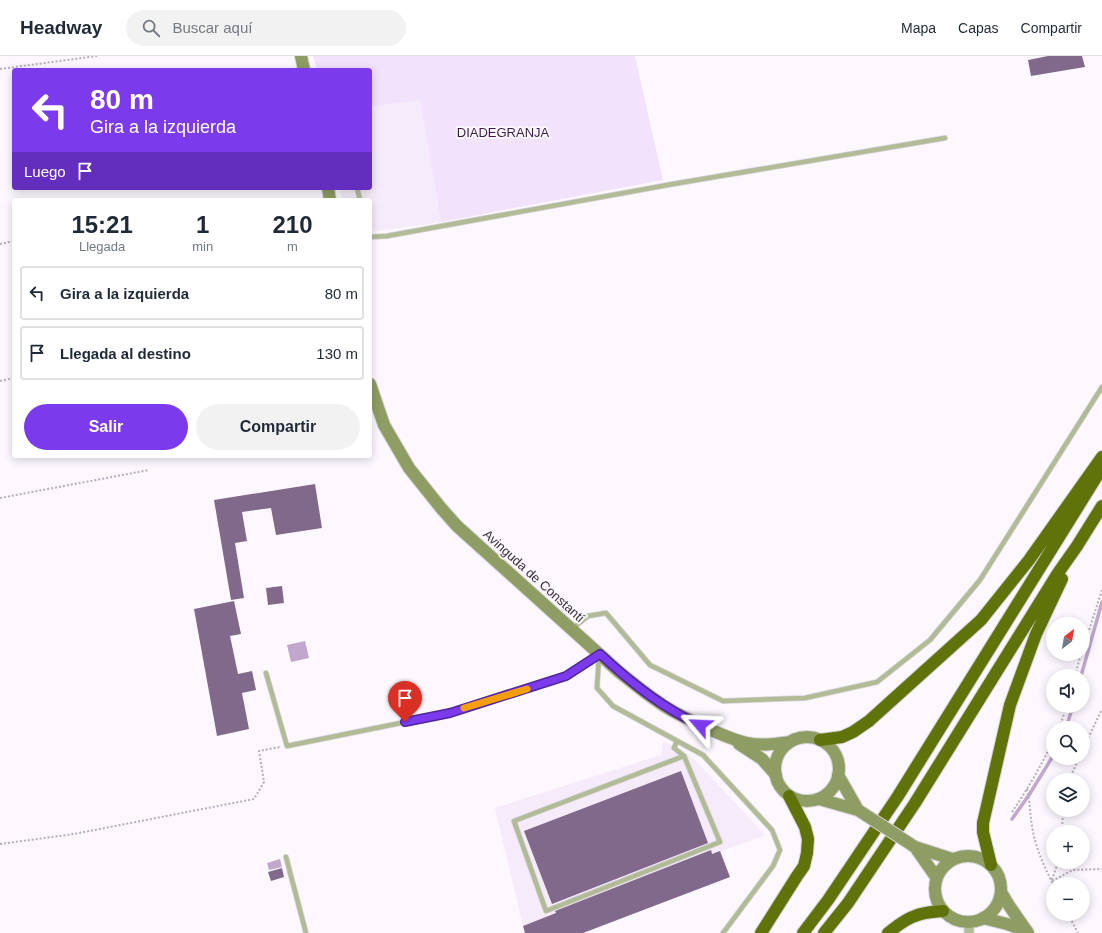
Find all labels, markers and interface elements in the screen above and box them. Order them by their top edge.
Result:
search box [126,10,406,46]
text: Headway [20,17,102,38]
icon: search [140,17,162,39]
text: Buscar aquí [172,19,252,36]
text: Mapa [901,20,936,36]
text: Capas [958,20,999,36]
text: Compartir [1021,20,1082,36]
icon: left [24,84,76,136]
text: 80 m [90,84,154,115]
text: Gira a la izquierda [90,117,236,137]
park label: DIADEGRANJA [457,125,550,140]
icon: arrive [74,160,96,182]
text: Luego [24,163,66,180]
text: 15:21 [71,211,133,238]
text: 1 [196,211,209,238]
text: 210 [273,211,313,238]
text: Llegada [79,239,125,254]
text: min [192,239,213,254]
text: m [287,239,298,254]
icon: left [26,282,48,304]
text: Gira a la izquierda [60,285,189,302]
text: 80 m [325,285,358,302]
icon: arrive [26,342,48,364]
text: Llegada al destino [60,345,191,362]
text: 130 m [316,345,358,362]
button: Salir [24,404,188,450]
button: Compartir [196,404,360,450]
street label: Avinguda de Constantí [480,526,588,626]
north arrow [1046,617,1090,661]
map controls [1046,617,1090,921]
button: sound [1046,669,1090,713]
pin [388,681,422,722]
icon: arrive [394,687,416,709]
position arrow [679,704,721,746]
button: search [1046,721,1090,765]
button: layers [1046,773,1090,817]
button: + [1046,825,1090,869]
button: − [1046,877,1090,921]

